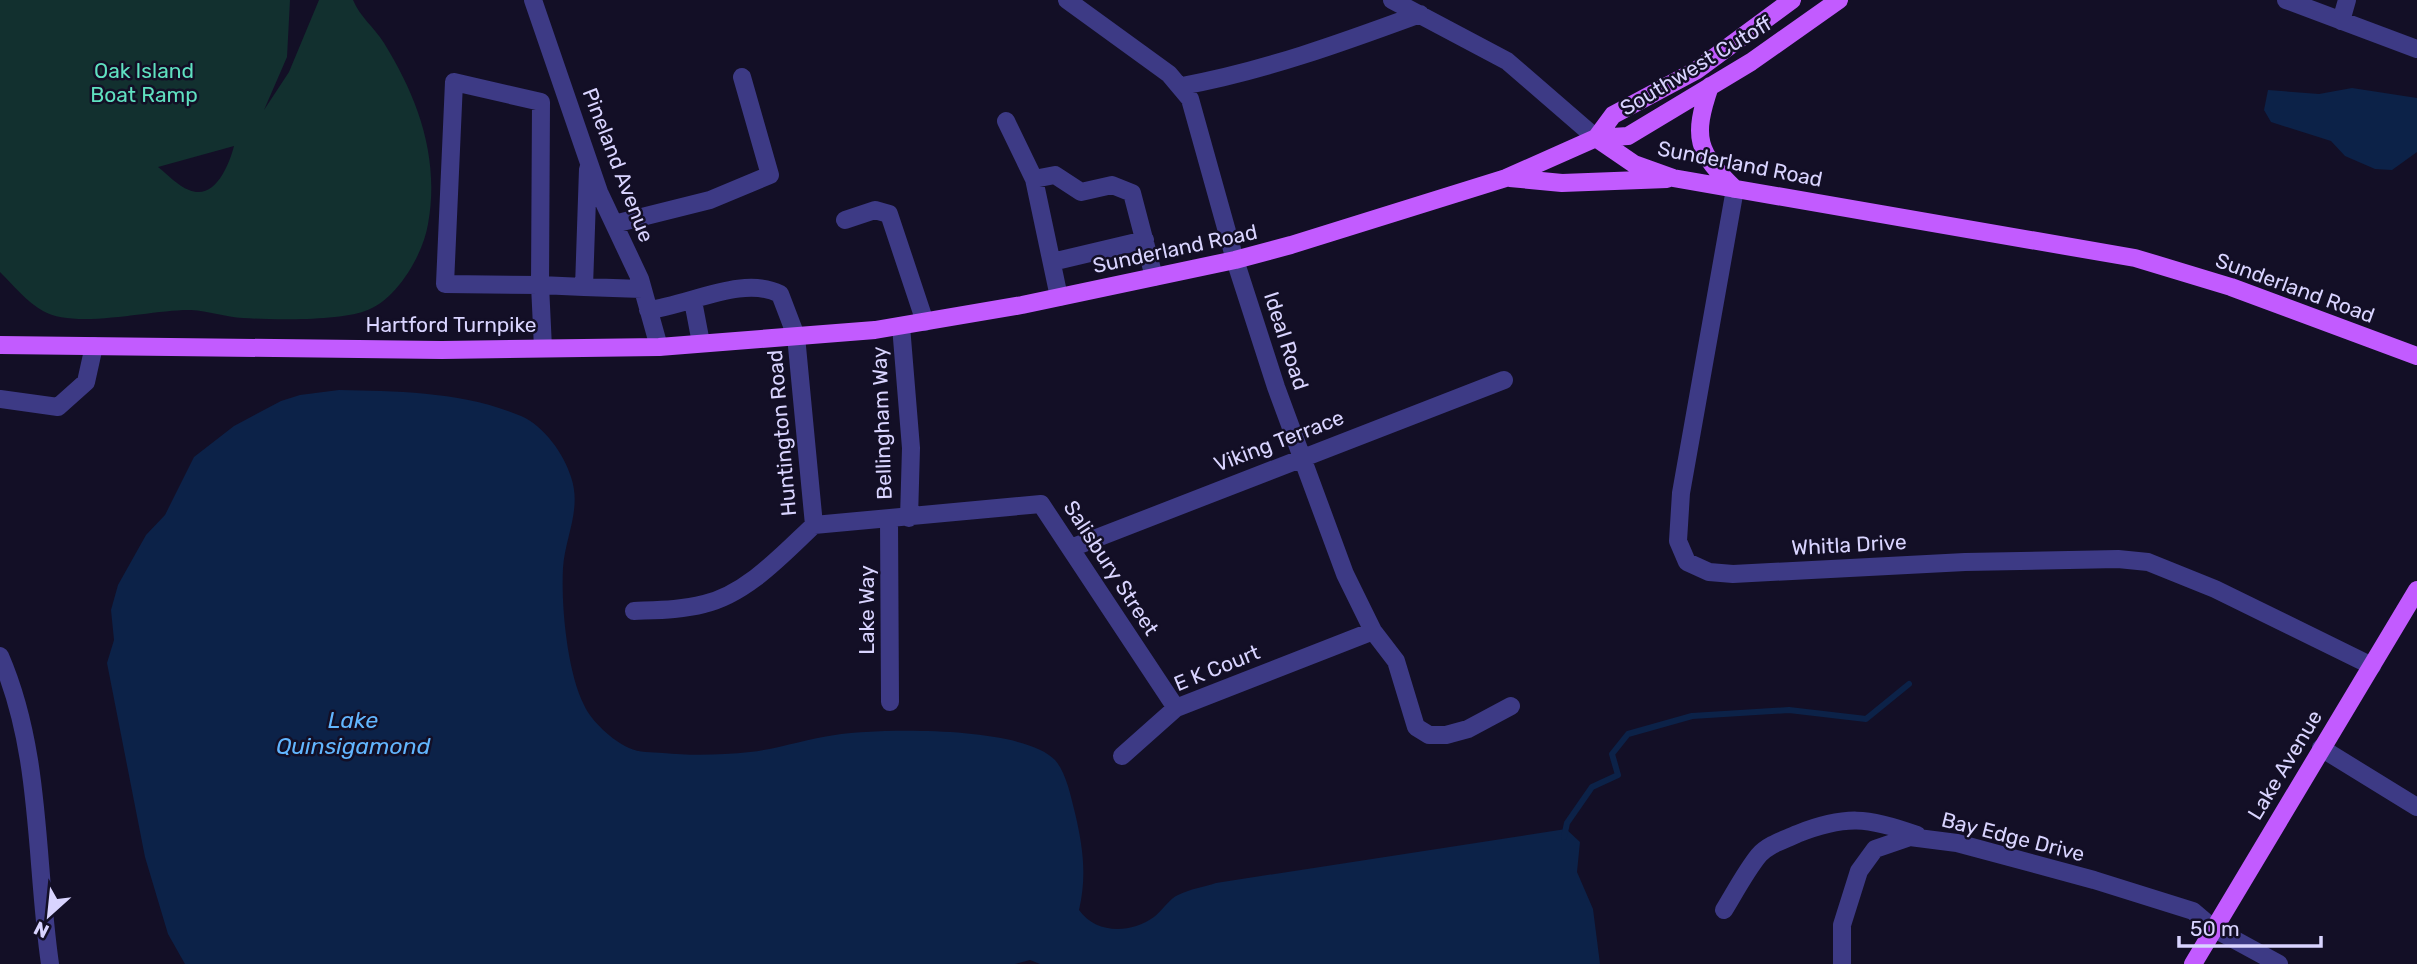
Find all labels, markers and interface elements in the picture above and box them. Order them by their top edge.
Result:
street label: Southwest Cutoff [1615,10,1776,121]
park label: Oak Island Boat Ramp [90,58,198,107]
street label: Pineland Avenue [578,84,659,245]
street label: Sunderland Road [1655,135,1825,192]
street label: Sunderland Road [1090,219,1259,278]
street label: Sunderland Road [2212,247,2378,328]
street label: Ideal Road [1259,289,1314,393]
street label: Hartford Turnpike [365,312,537,337]
street label: Bellingham Way [866,345,897,500]
street label: Huntington Road [762,349,801,517]
street label: Viking Terrace [1210,404,1347,477]
street label: Salisbury Street [1059,496,1164,640]
street label: Whitla Drive [1791,529,1907,560]
street label: Lake Way [854,565,879,655]
street label: E K Court [1170,639,1263,696]
street label: Lake Avenue [2242,705,2327,824]
water label: Lake Quinsigamond [276,706,431,760]
street label: Bay Edge Drive [1939,807,2087,866]
north arrow [14,880,84,950]
scale bar [2179,904,2321,948]
text: N [30,916,53,943]
text: 50 m [2190,916,2240,941]

